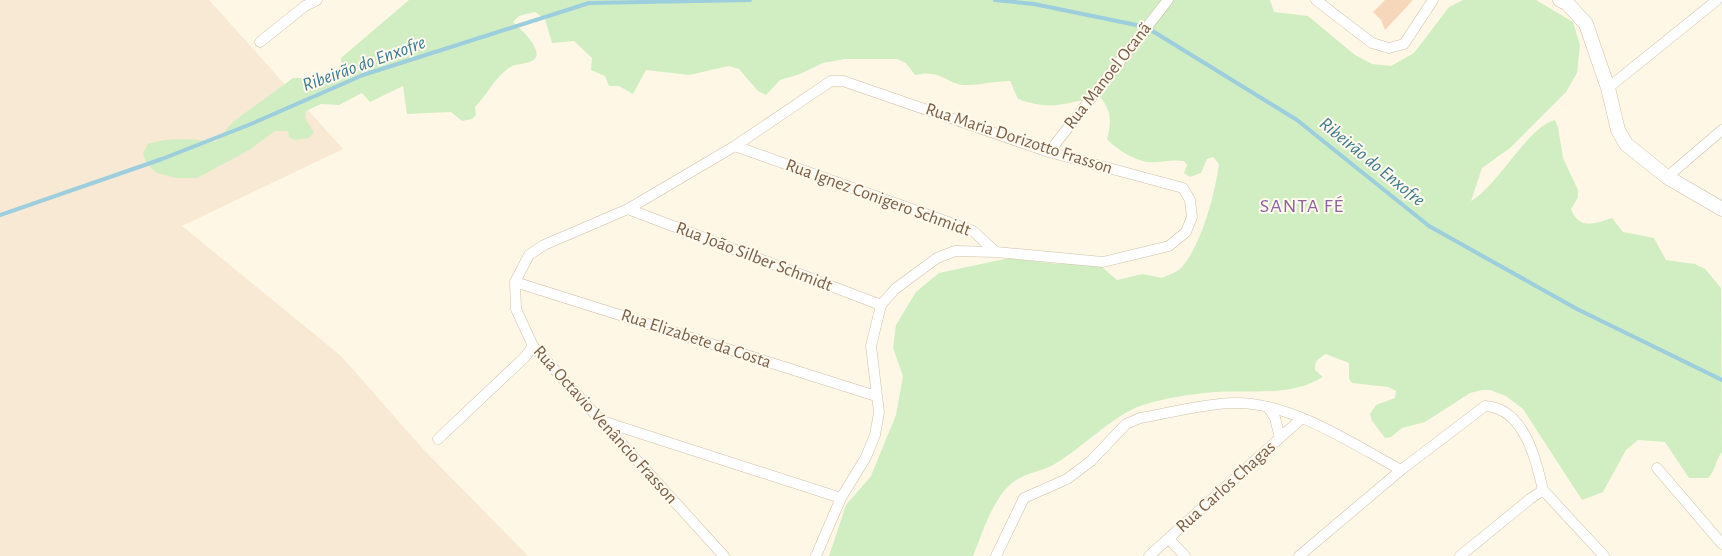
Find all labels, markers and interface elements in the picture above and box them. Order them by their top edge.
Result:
street label: Rua Manoel Ocanã [1061,19,1155,133]
water label: Ribeirão do Enxofre [300,33,428,95]
street label: Rua Maria Dorizotto Frasson [923,100,1115,178]
water label: Ribeirão do Enxofre [1316,114,1428,210]
street label: Rua Ignez Conigero Schmidt [783,156,973,240]
district label: SANTA FÉ [1260,195,1344,216]
street label: Rua João Silber Schmidt [673,219,835,295]
street label: Rua Elizabete da Costa [619,306,773,372]
street label: Rua Octavio Venâncio Frasson [529,342,681,508]
street label: Rua Carlos Chagas [1173,438,1279,536]

